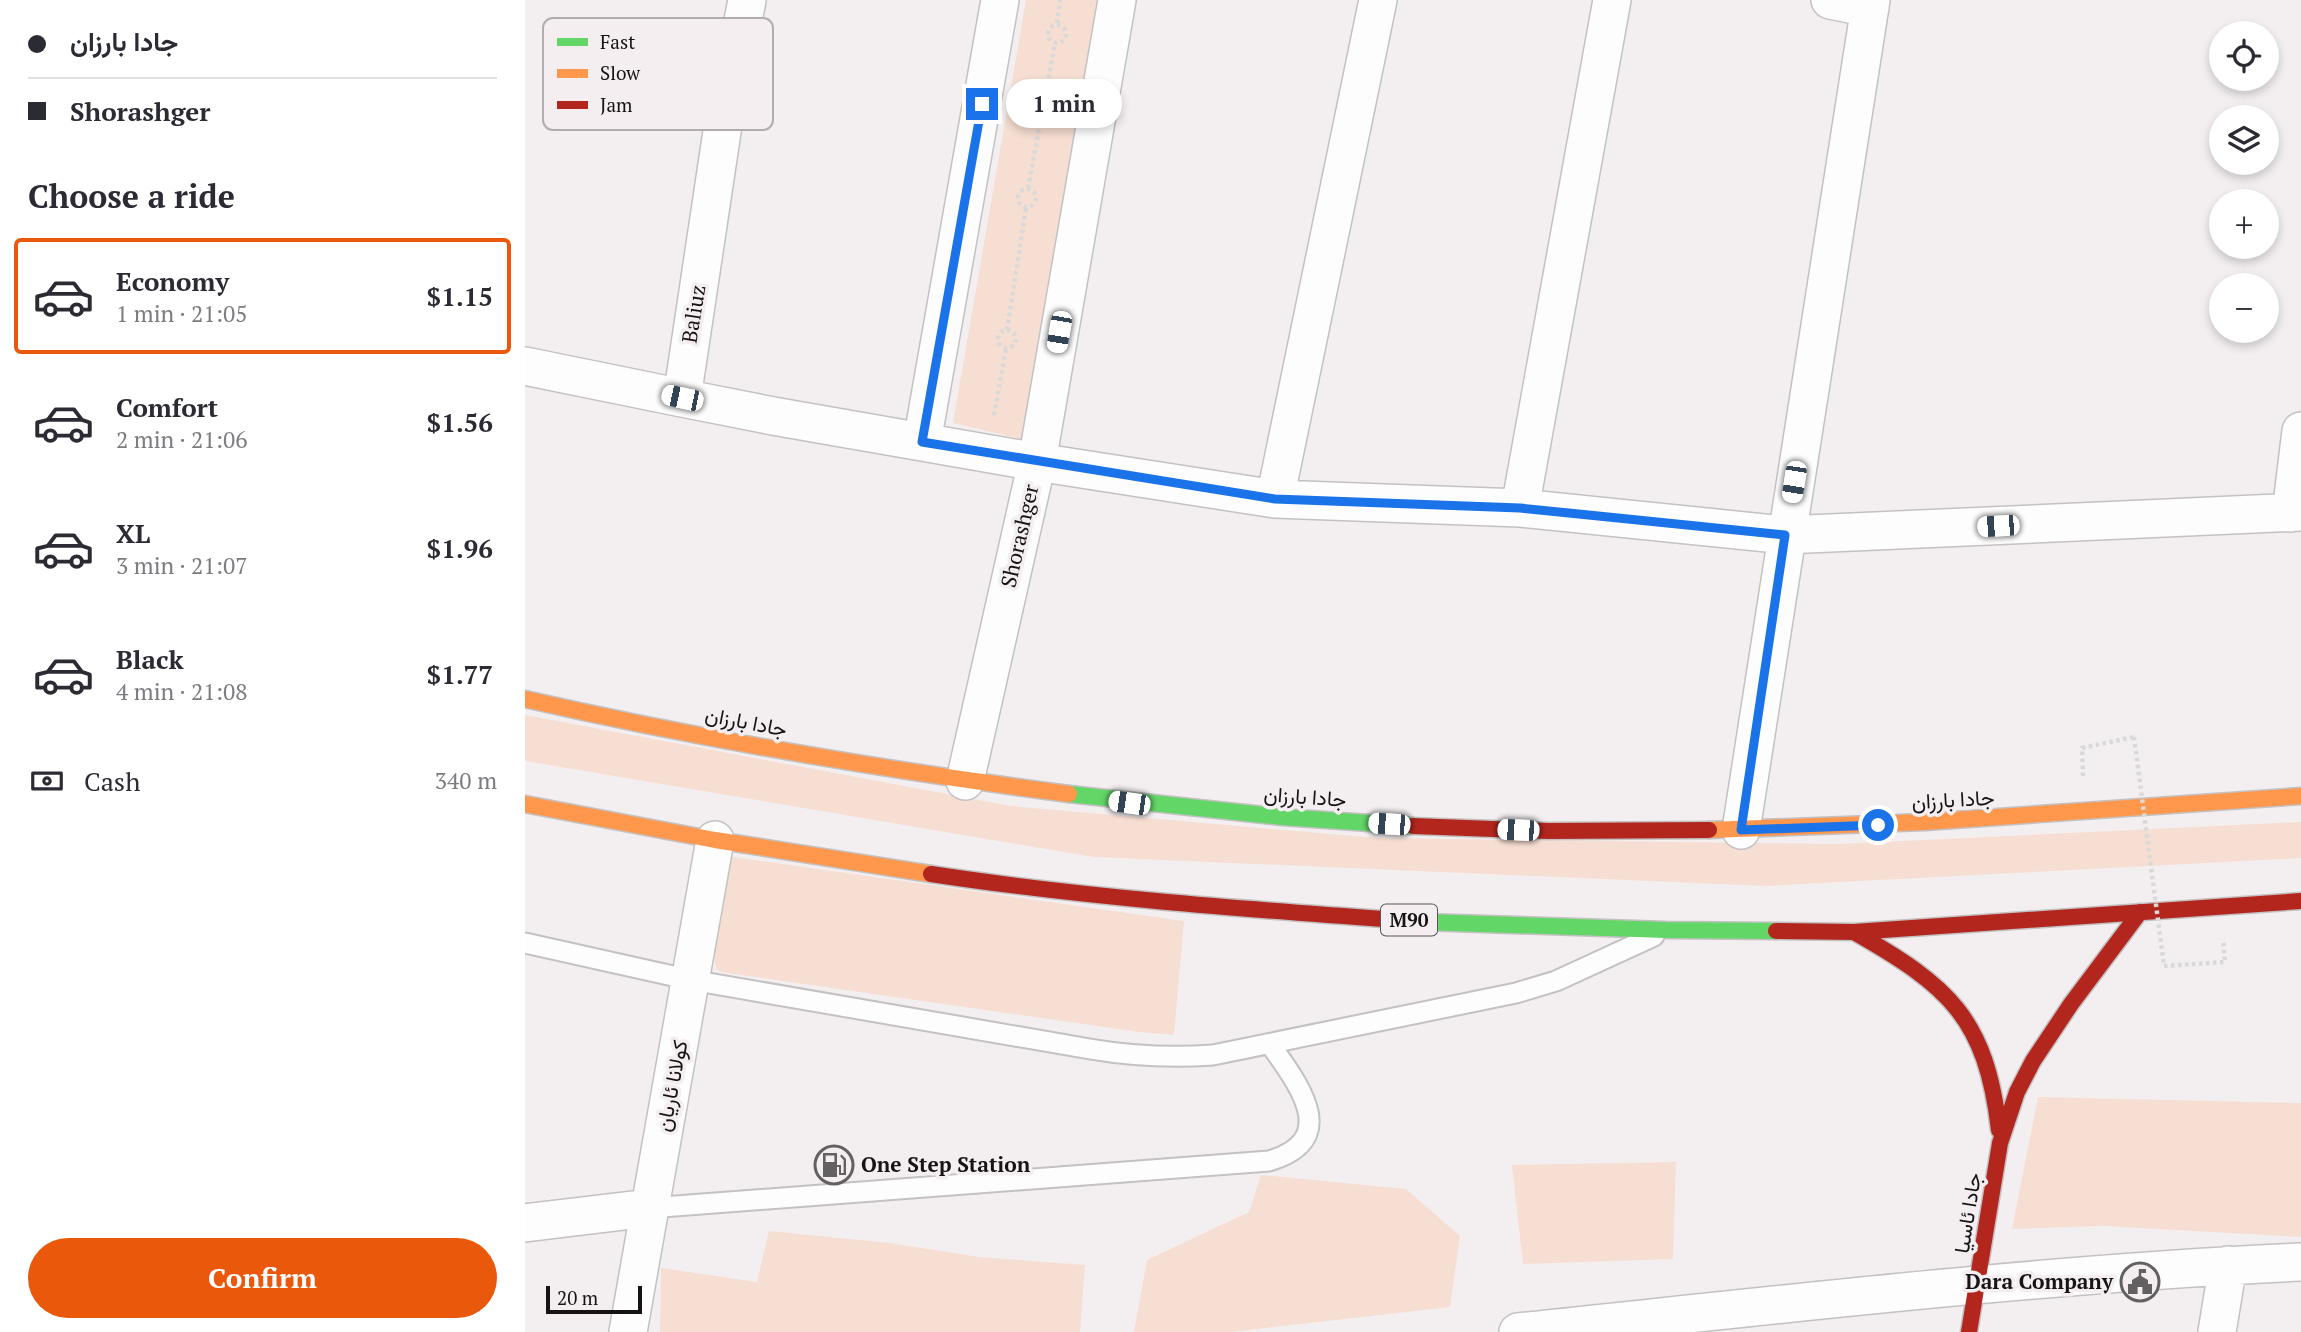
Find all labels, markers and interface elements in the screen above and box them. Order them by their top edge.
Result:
legend [543,18,773,130]
map controls [2209,21,2279,343]
button: locate [2209,21,2279,91]
text: جادا بارزان [70,24,178,58]
text: Fast [600,29,635,54]
text: Slow [600,60,641,85]
callout: 1 min [1007,80,1122,128]
route end [966,88,998,120]
text: 1 min [1033,88,1095,119]
text: Jam [600,92,633,117]
text: Shorashger [70,94,211,128]
button: layers [2209,105,2279,175]
text: Choose a ride [28,175,235,217]
button: + [2209,189,2279,259]
text: Economy [116,264,229,298]
icon: car [32,265,95,328]
button: − [2209,273,2279,343]
text: $1.15 [427,279,493,313]
street label: Baliuz [675,283,711,345]
text: 1 min · 21:05 [116,298,248,329]
car [1046,309,1073,355]
car [660,383,705,413]
text: Comfort [116,390,218,424]
icon: car [32,391,95,454]
text: $1.56 [427,405,493,439]
text: 2 min · 21:06 [116,424,248,455]
car [1781,460,1808,504]
street label: Shorashger [994,481,1044,590]
car [1977,514,2020,538]
text: XL [116,516,150,550]
icon: car [32,517,95,580]
text: $1.96 [427,531,493,565]
text: 3 min · 21:07 [116,550,248,581]
text: Black [116,642,184,676]
icon: car [32,643,95,706]
text: $1.77 [427,657,493,691]
text: 4 min · 21:08 [116,676,248,707]
street label: جادا بارزان [703,699,790,743]
icon: cash [28,762,66,800]
text: Cash [84,764,140,798]
text: 340 m [435,765,497,796]
street label: جادا بارزان [1263,779,1347,813]
street label: جادا بارزان [1911,783,1995,815]
car [1107,790,1152,816]
route start [1862,809,1894,841]
car [1368,812,1411,836]
car [1497,819,1540,841]
road number: M90 [1381,904,1437,936]
street label: كولانا ئاريان [648,1038,694,1134]
fuel station icon: One Step Station [813,1144,855,1186]
place label: One Step Station [861,1150,1031,1178]
street label: جادا ئاسيا [1947,1171,1987,1255]
button: Confirm [28,1238,497,1318]
public building icon: Dara Company [2119,1261,2161,1303]
place label: Dara Company [1965,1267,2114,1295]
scale bar [546,1283,642,1315]
text: 20 m [557,1285,598,1310]

